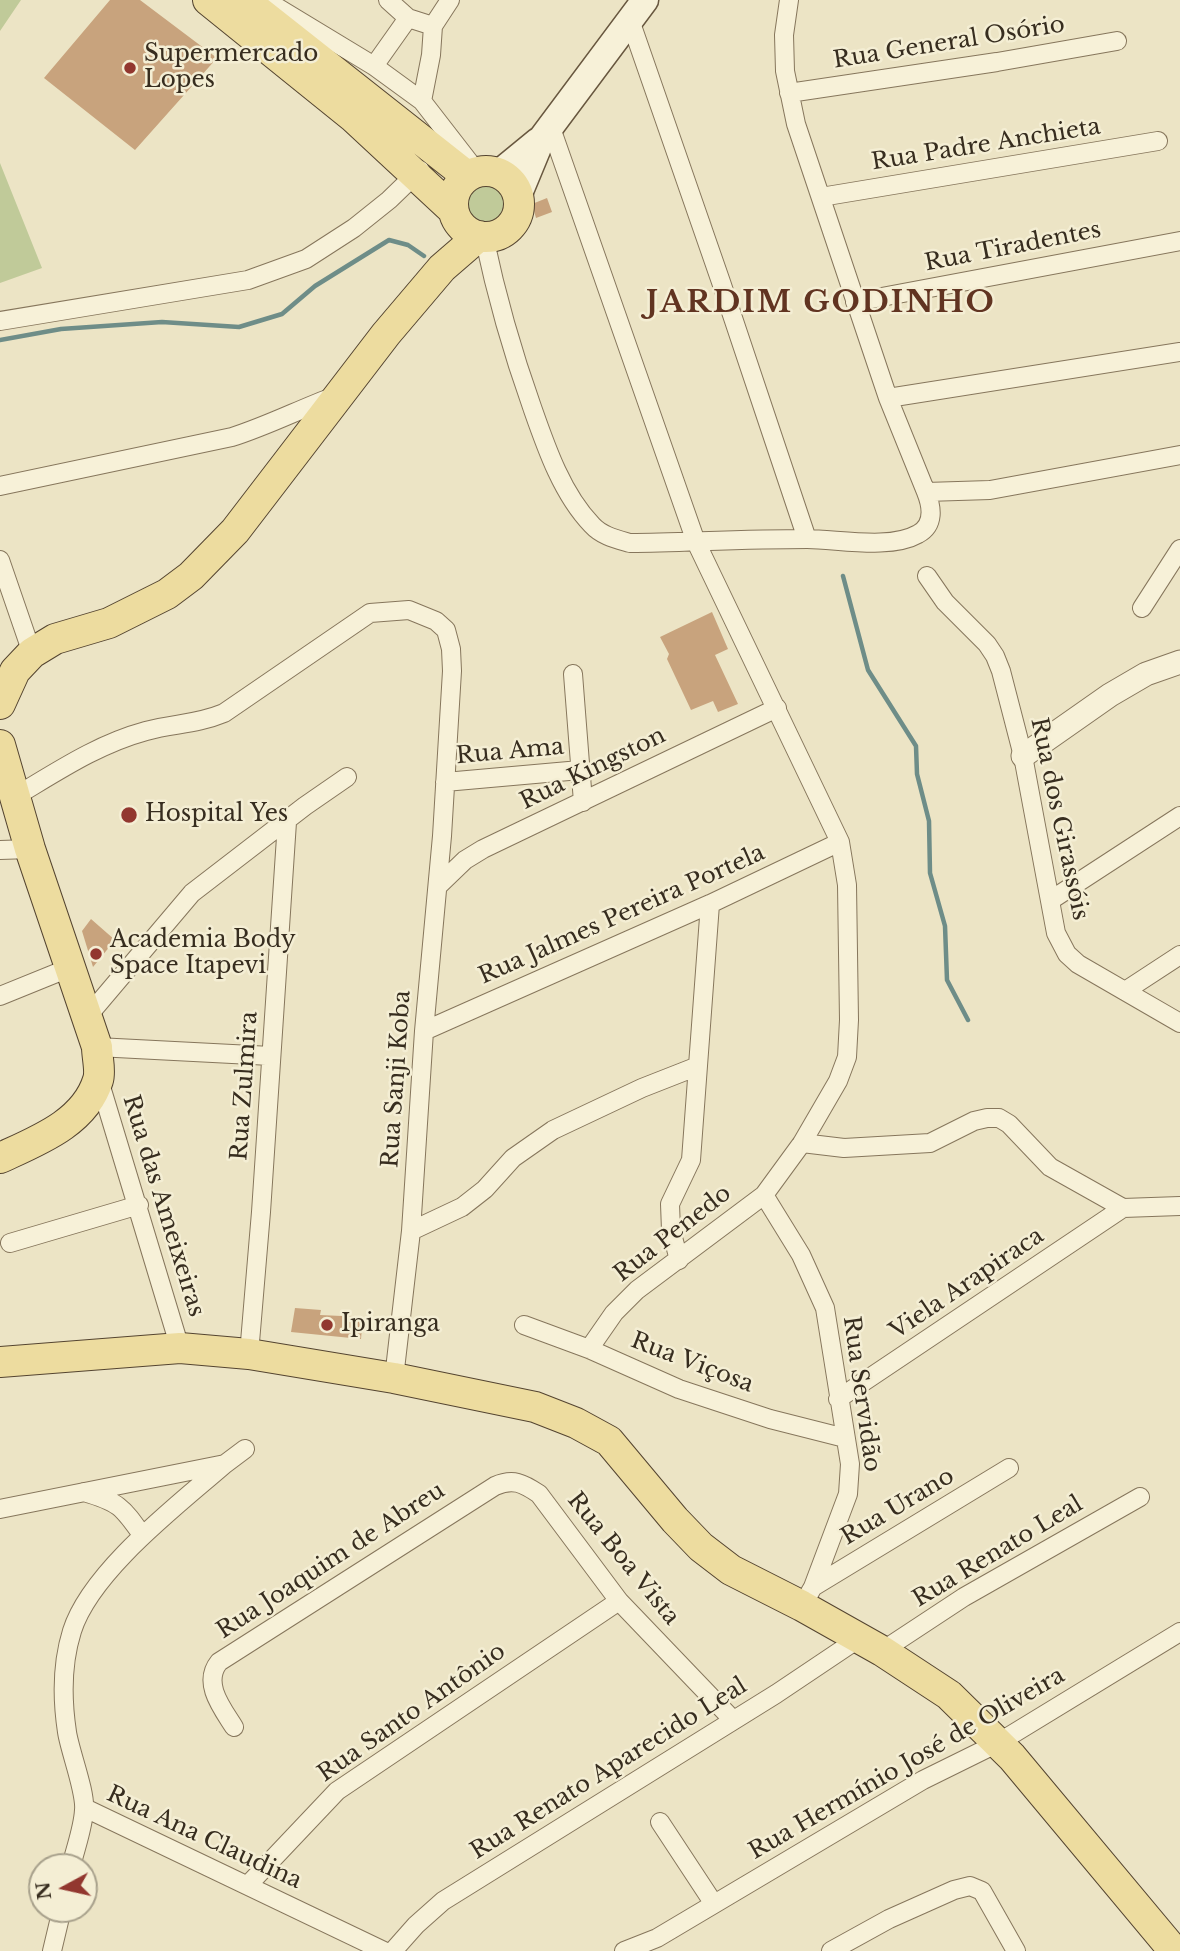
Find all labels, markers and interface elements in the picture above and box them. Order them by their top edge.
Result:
street label: Rua General Osório [831,11,1067,75]
place label: Supermercado Lopes [144,41,318,95]
marker: Supermercado Lopes [122,60,138,76]
street label: Rua Padre Anchieta [870,113,1102,177]
street label: Rua Tiradentes [922,216,1104,278]
district label: JARDIM GODINHO [648,286,994,322]
street label: Rua dos Girassóis [1024,715,1094,923]
street label: Rua Kingston [516,722,670,816]
street label: Rua Ama [455,734,565,770]
place label: Hospital Yes [145,801,288,829]
marker: Hospital Yes [119,805,139,825]
street label: Rua Jalmes Pereira Portela [475,839,769,991]
place label: Academia Body Space Itapevi [110,927,296,981]
marker: Academia Body Space Itapevi [88,946,104,962]
street label: Rua Sanji Koba [377,989,417,1169]
street label: Rua Zulmira [226,1010,264,1162]
street label: Rua das Ameixeiras [116,1092,210,1320]
street label: Rua Penedo [609,1180,737,1288]
street label: Viela Arapiraca [885,1222,1049,1346]
place label: Ipiranga [341,1311,440,1339]
street label: Rua Servidão [836,1314,886,1474]
marker: Ipiranga [319,1317,335,1333]
street label: Rua Viçosa [627,1327,757,1399]
street label: Rua Urano [837,1463,959,1551]
street label: Rua Joaquim de Abreu [212,1477,450,1645]
street label: Rua Boa Vista [561,1487,685,1631]
street label: Rua Renato Leal [908,1490,1088,1614]
street label: Rua Santo Antônio [313,1638,511,1788]
street label: Rua Hermínio José de Oliveira [744,1662,1070,1866]
street label: Rua Renato Aparecido Leal [466,1672,752,1866]
street label: Rua Ana Claudina [102,1781,306,1895]
north arrow [28,1853,98,1923]
text: N [31,1880,56,1901]

